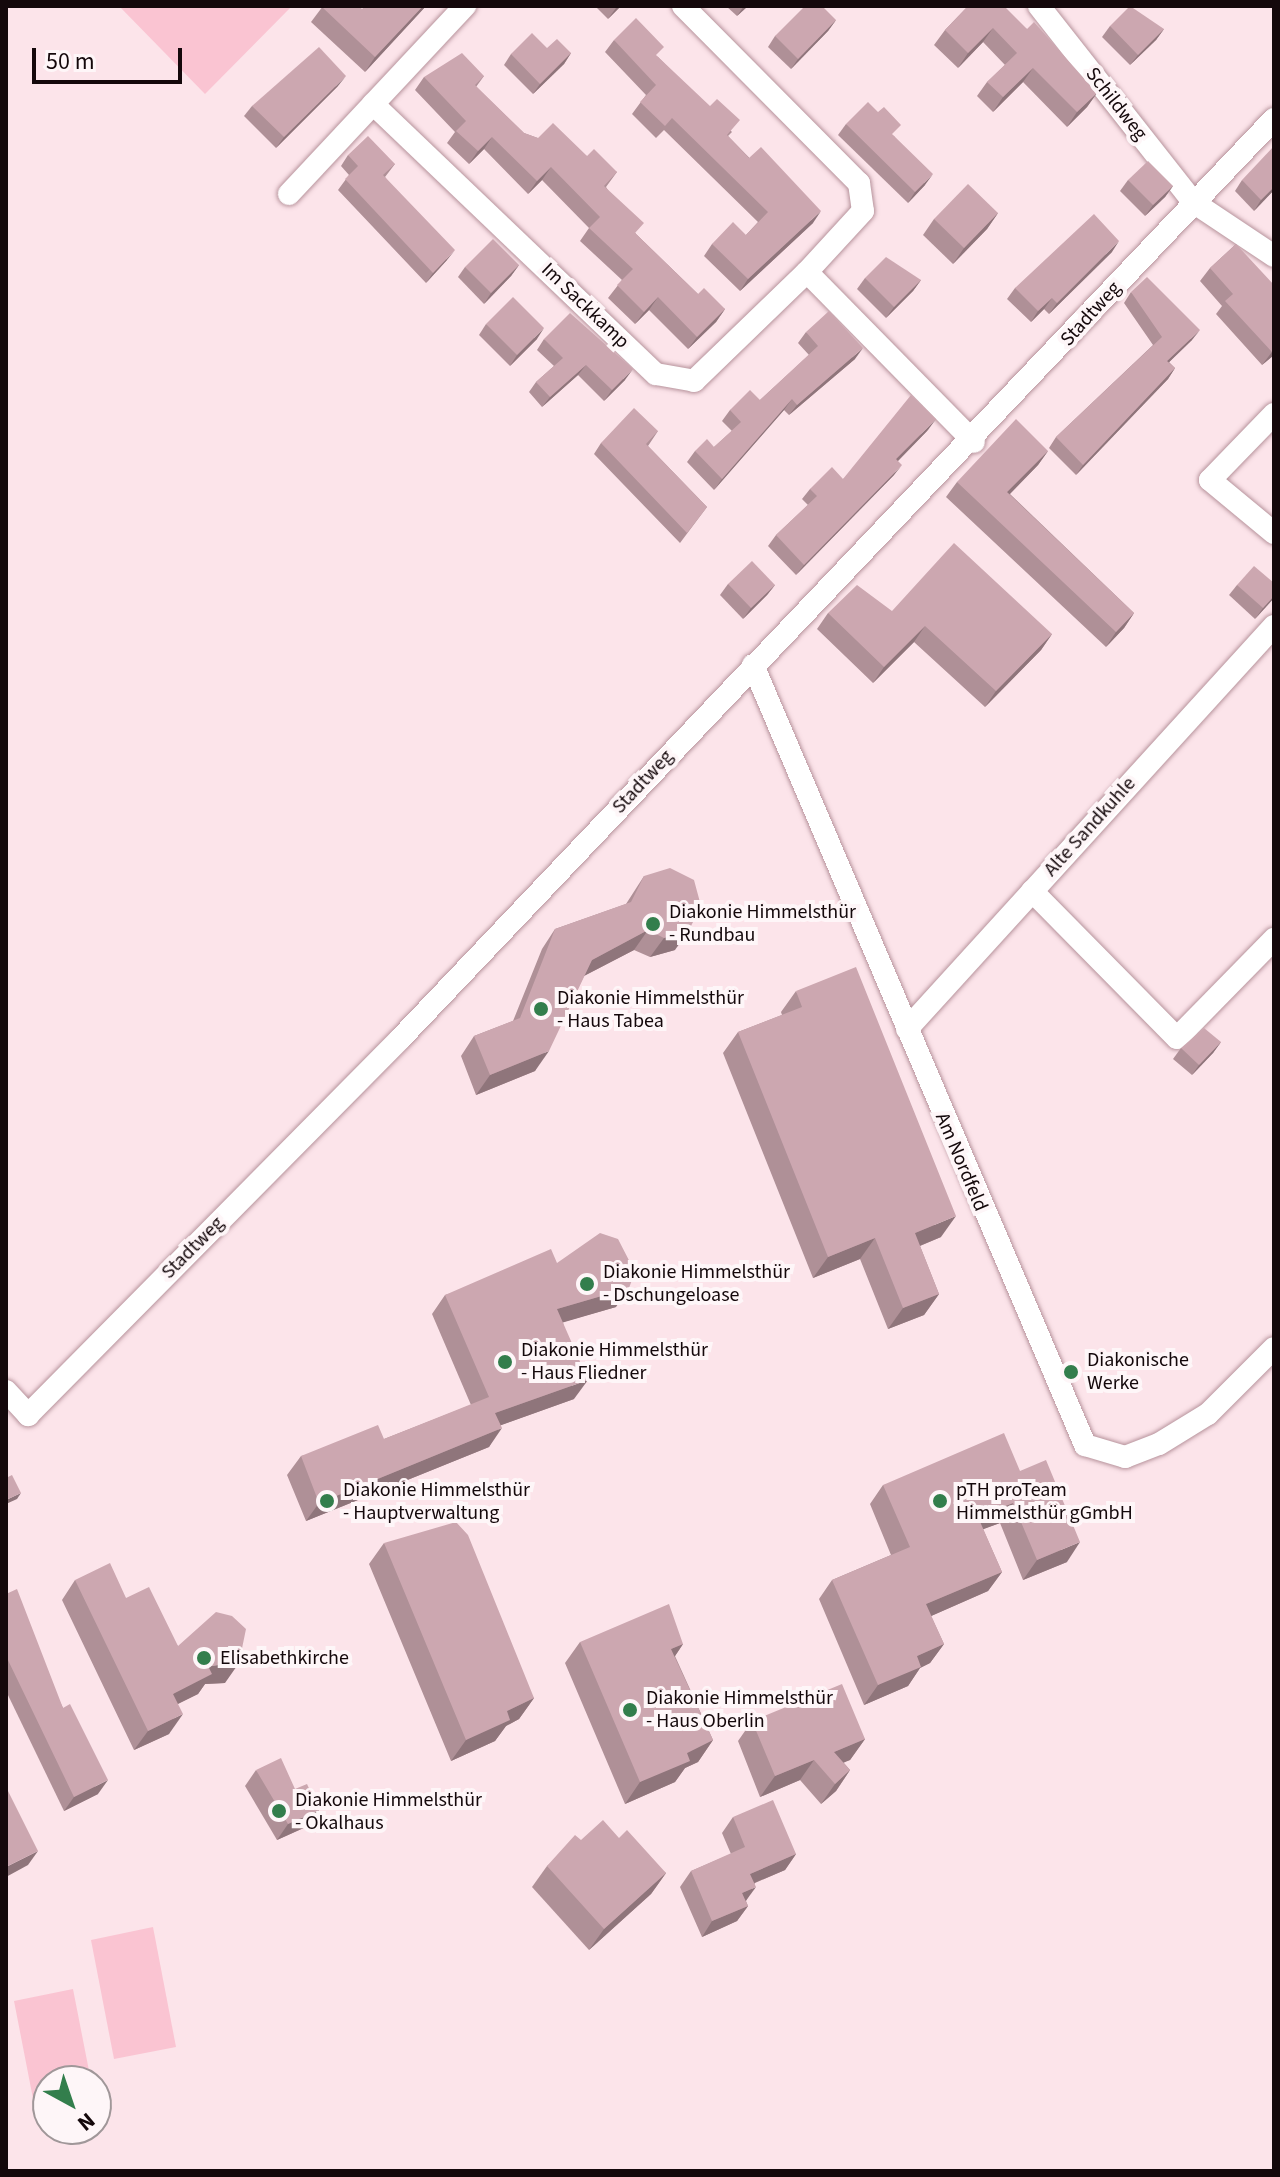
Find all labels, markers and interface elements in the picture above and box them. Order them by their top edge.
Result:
scale bar [36,32,186,82]
text: 50 m [46,44,95,79]
street label: Schildweg [1080,63,1152,145]
street label: Im Sackkamp [536,258,634,354]
street label: Stadtweg [1056,277,1126,351]
street label: Stadtweg [607,745,679,819]
street label: Alte Sandkuhle [1039,772,1141,882]
place label: Diakonie Himmelsthür - Rundbau [669,900,856,947]
marker: Diakonie Himmelsthür - Rundbau [644,915,662,933]
place label: Diakonie Himmelsthür - Haus Tabea [557,986,744,1033]
marker: Diakonie Himmelsthür - Haus Tabea [532,1000,550,1018]
street label: Am Nordfeld [929,1109,993,1215]
street label: Stadtweg [157,1212,229,1284]
place label: Diakonie Himmelsthür - Dschungeloase [603,1260,790,1307]
marker: Diakonie Himmelsthür - Dschungeloase [578,1275,596,1293]
place label: Diakonie Himmelsthür - Haus Fliedner [521,1338,708,1385]
place label: Diakonische Werke [1087,1348,1189,1395]
marker: Diakonie Himmelsthür - Haus Fliedner [496,1353,514,1371]
marker: Diakonische Werke [1062,1363,1080,1381]
place label: Diakonie Himmelsthür - Hauptverwaltung [343,1478,530,1525]
place label: pTH proTeam Himmelsthür gGmbH [956,1478,1133,1525]
marker: Diakonie Himmelsthür - Hauptverwaltung [318,1492,336,1510]
marker: pTH proTeam Himmelsthür gGmbH [931,1492,949,1510]
place label: Elisabethkirche [220,1646,349,1670]
marker: Elisabethkirche [195,1649,213,1667]
place label: Diakonie Himmelsthür - Haus Oberlin [646,1686,833,1733]
marker: Diakonie Himmelsthür - Haus Oberlin [621,1701,639,1719]
place label: Diakonie Himmelsthür - Okalhaus [295,1788,482,1835]
marker: Diakonie Himmelsthür - Okalhaus [270,1802,288,1820]
north arrow [32,2065,112,2145]
text: N [70,2105,102,2139]

